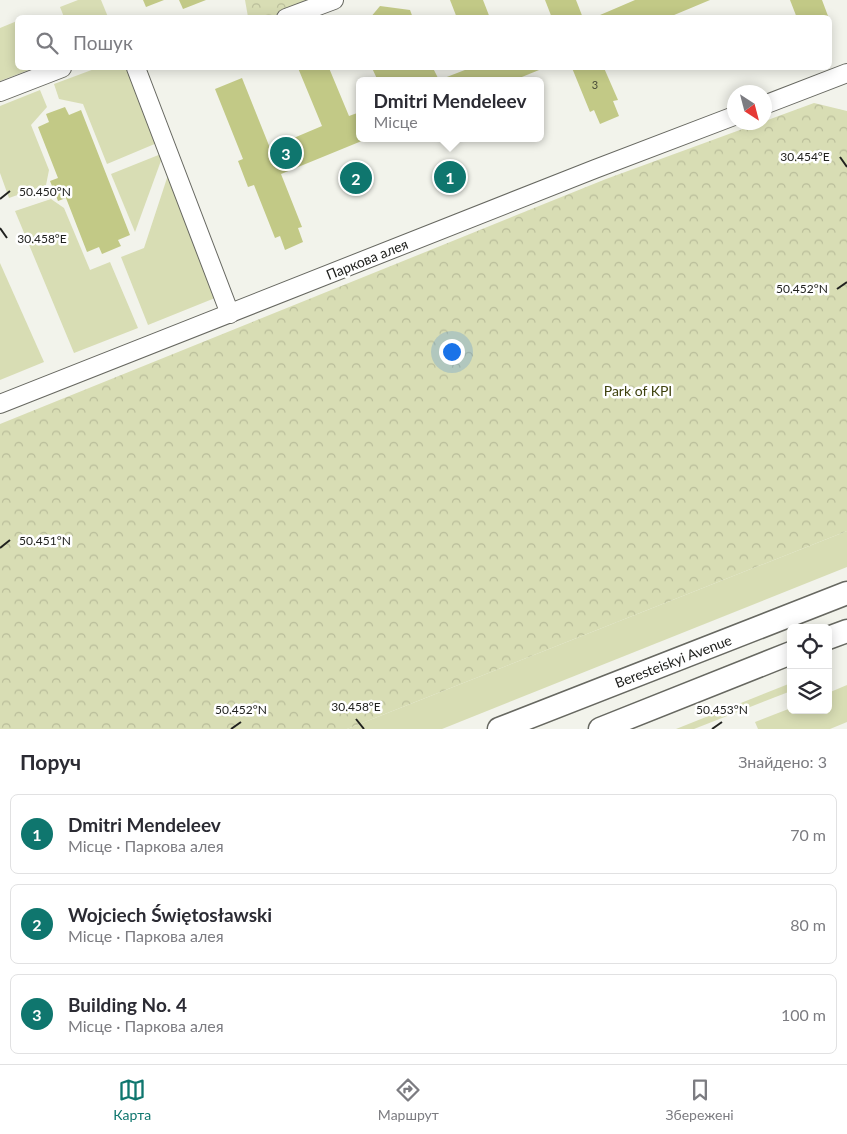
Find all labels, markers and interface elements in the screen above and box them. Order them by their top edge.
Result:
search box [15,15,832,70]
icon: search [33,29,61,57]
text: Пошук [73,31,133,54]
popup [356,77,544,142]
house number: 3 [592,78,598,91]
north arrow [727,85,772,130]
text: Dmitri Mendeleev [374,89,526,112]
text: Місце [374,112,418,131]
pin: 3 [270,134,302,172]
text: 30.454°E [780,149,830,164]
pin: 1 [434,158,466,196]
pin: 2 [340,159,372,197]
text: 50.450°N [19,184,71,199]
text: 30.458°E [17,231,67,246]
street label: Паркова алея [324,235,410,283]
text: 50.452°N [776,281,828,296]
your location [439,339,465,365]
park label: Park of KPI [604,382,672,399]
text: 50.451°N [19,533,71,548]
map controls [787,624,832,714]
button: locate [787,624,832,669]
street label: Beresteiskyi Avenue [612,631,734,691]
button: layers [787,669,832,714]
text: 30.458°E [331,699,381,714]
text: 50.452°N [215,702,267,717]
text: 50.453°N [696,702,748,717]
text: Поруч [20,749,81,774]
text: Знайдено: 3 [738,752,827,771]
text: Dmitri Mendeleev [68,813,221,836]
text: 1 [32,825,42,844]
text: 70 m [790,825,826,844]
text: Місце · Паркова алея [68,836,224,855]
text: Wojciech Świętosławski [68,903,272,926]
text: 2 [32,915,42,934]
text: 80 m [790,915,826,934]
text: Місце · Паркова алея [68,926,224,945]
text: Building No. 4 [68,993,187,1016]
text: 3 [32,1005,42,1024]
text: 100 m [781,1005,826,1024]
text: Місце · Паркова алея [68,1016,224,1035]
tab: Карта [113,1076,151,1123]
tab: Маршрут [378,1076,439,1123]
tab: Збережені [666,1076,734,1123]

